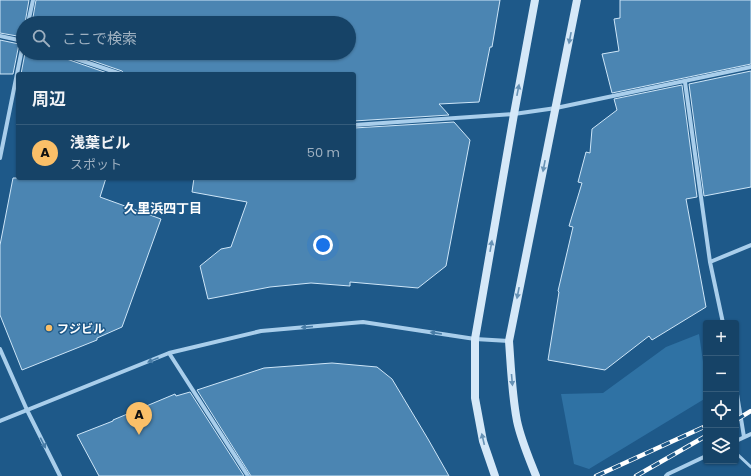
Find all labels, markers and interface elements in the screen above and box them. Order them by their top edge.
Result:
search box [16,16,356,60]
icon: search [30,27,52,49]
text: ここで検索 [62,28,137,49]
one-way arrow [566,32,572,44]
one-way arrow [516,84,522,96]
text: 周辺 [32,87,66,111]
text: 浅葉ビル [70,132,130,153]
text: A [40,143,50,162]
text: 50 m [307,143,340,162]
text: スポット [70,155,122,174]
one-way arrow [541,160,547,172]
district label: 久里浜四丁目 [124,199,202,218]
your location [313,235,333,255]
one-way arrow [488,239,494,252]
one-way arrow [515,287,521,299]
place label: フジビル [57,320,105,337]
map controls [703,320,739,464]
button: + [703,320,739,356]
marker: フジビル [44,323,54,333]
one-way arrow [301,324,313,330]
one-way arrow [430,330,442,336]
button: − [703,356,739,392]
one-way arrow [147,357,159,363]
one-way arrow [508,374,515,386]
button: locate [703,392,739,428]
pin: A [126,402,152,435]
button: layers [703,428,739,464]
one-way arrow [480,433,486,445]
one-way arrow [40,437,47,449]

